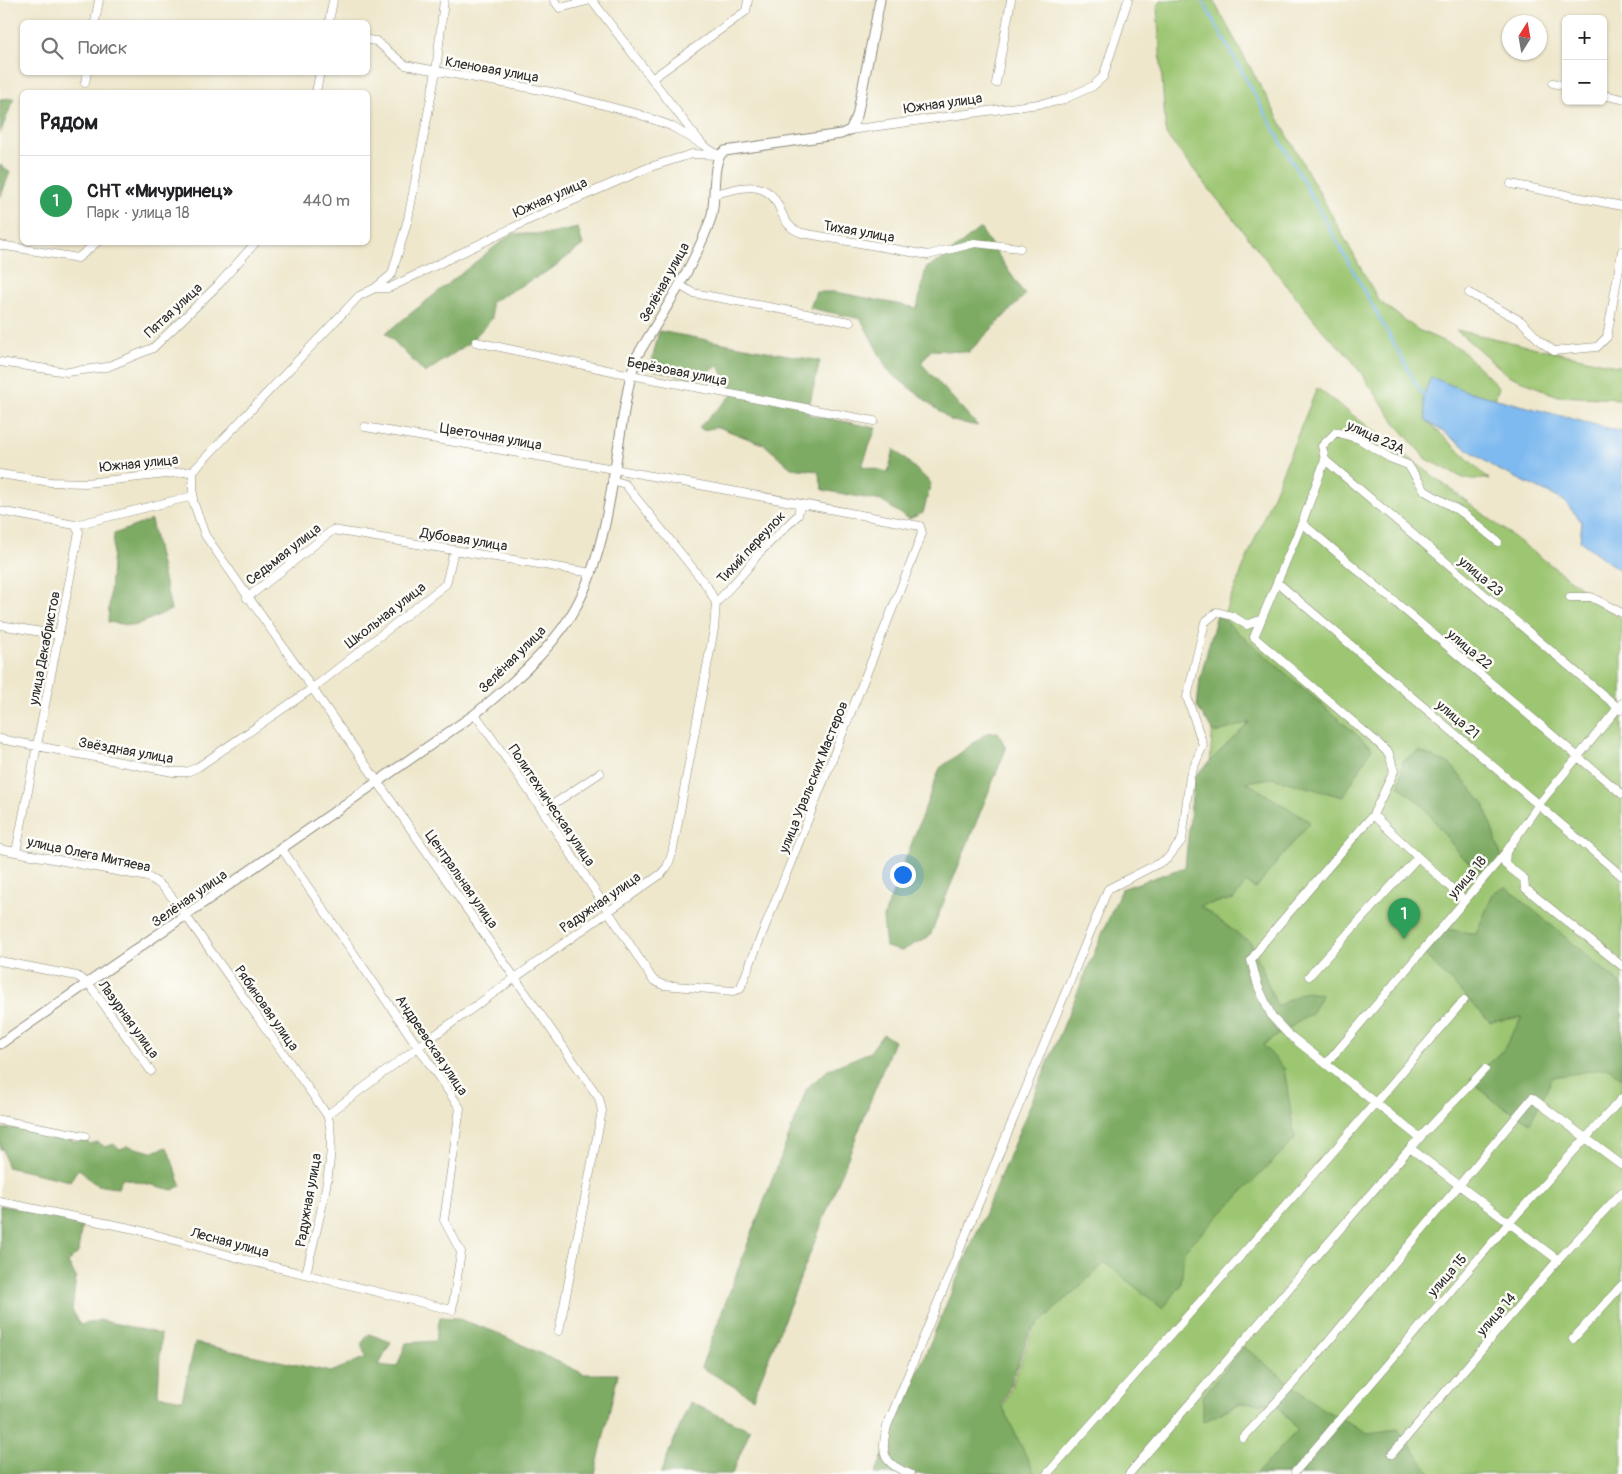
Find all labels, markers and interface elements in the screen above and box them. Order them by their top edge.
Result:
north arrow [1502,15,1547,60]
map controls [1562,15,1607,105]
button: + [1562,15,1607,60]
search box [20,20,370,75]
icon: search [38,34,66,62]
text: Поиск [78,36,128,60]
street label: Кленовая улица [444,53,540,86]
button: − [1562,60,1607,105]
street label: Южная улица [903,90,983,117]
text: Рядом [40,109,98,136]
street label: Южная улица [511,174,590,221]
text: СНТ «Мичуринец» [87,179,233,203]
text: 1 [53,191,59,211]
text: 440 m [303,191,350,211]
text: Парк · улица 18 [87,203,190,223]
street label: Тихая улица [822,217,896,246]
street label: Зелёная улица [636,240,693,325]
street label: Пятая улица [141,279,206,341]
street label: Берёзовая улица [625,353,728,390]
street label: улица 23А [1343,416,1408,458]
street label: Цветочная улица [439,419,543,454]
street label: Южная улица [99,451,179,476]
street label: Тихий переулок [714,508,789,587]
street label: Седьмая улица [242,520,324,589]
street label: Дубовая улица [418,524,509,555]
street label: улица 23 [1454,552,1507,600]
street label: Школьная улица [341,579,429,652]
street label: улица Декабристов [25,590,64,707]
street label: Зелёная улица [475,622,550,697]
street label: улица 22 [1443,625,1496,673]
street label: улица 21 [1432,696,1483,742]
street label: улица Уральских Мастеров [775,699,852,856]
street label: Звёздная улица [77,734,175,767]
street label: Политехническая улица [505,741,599,869]
street label: Центральная улица [421,827,502,932]
street label: улица Олега Митяева [25,833,152,876]
street label: улица 18 [1444,853,1490,903]
your location [890,862,916,888]
street label: Зелёная улица [148,866,230,931]
street label: Радужная улица [557,868,644,937]
pin: 1 [1388,898,1420,939]
street label: Рябиновая улица [231,962,302,1054]
street label: Лазурная улица [94,976,163,1062]
street label: Андреевская улица [392,992,471,1099]
street label: Радужная улица [292,1152,325,1248]
street label: Лесная улица [188,1224,271,1261]
street label: улица 15 [1424,1251,1471,1301]
street label: улица 14 [1472,1289,1520,1340]

